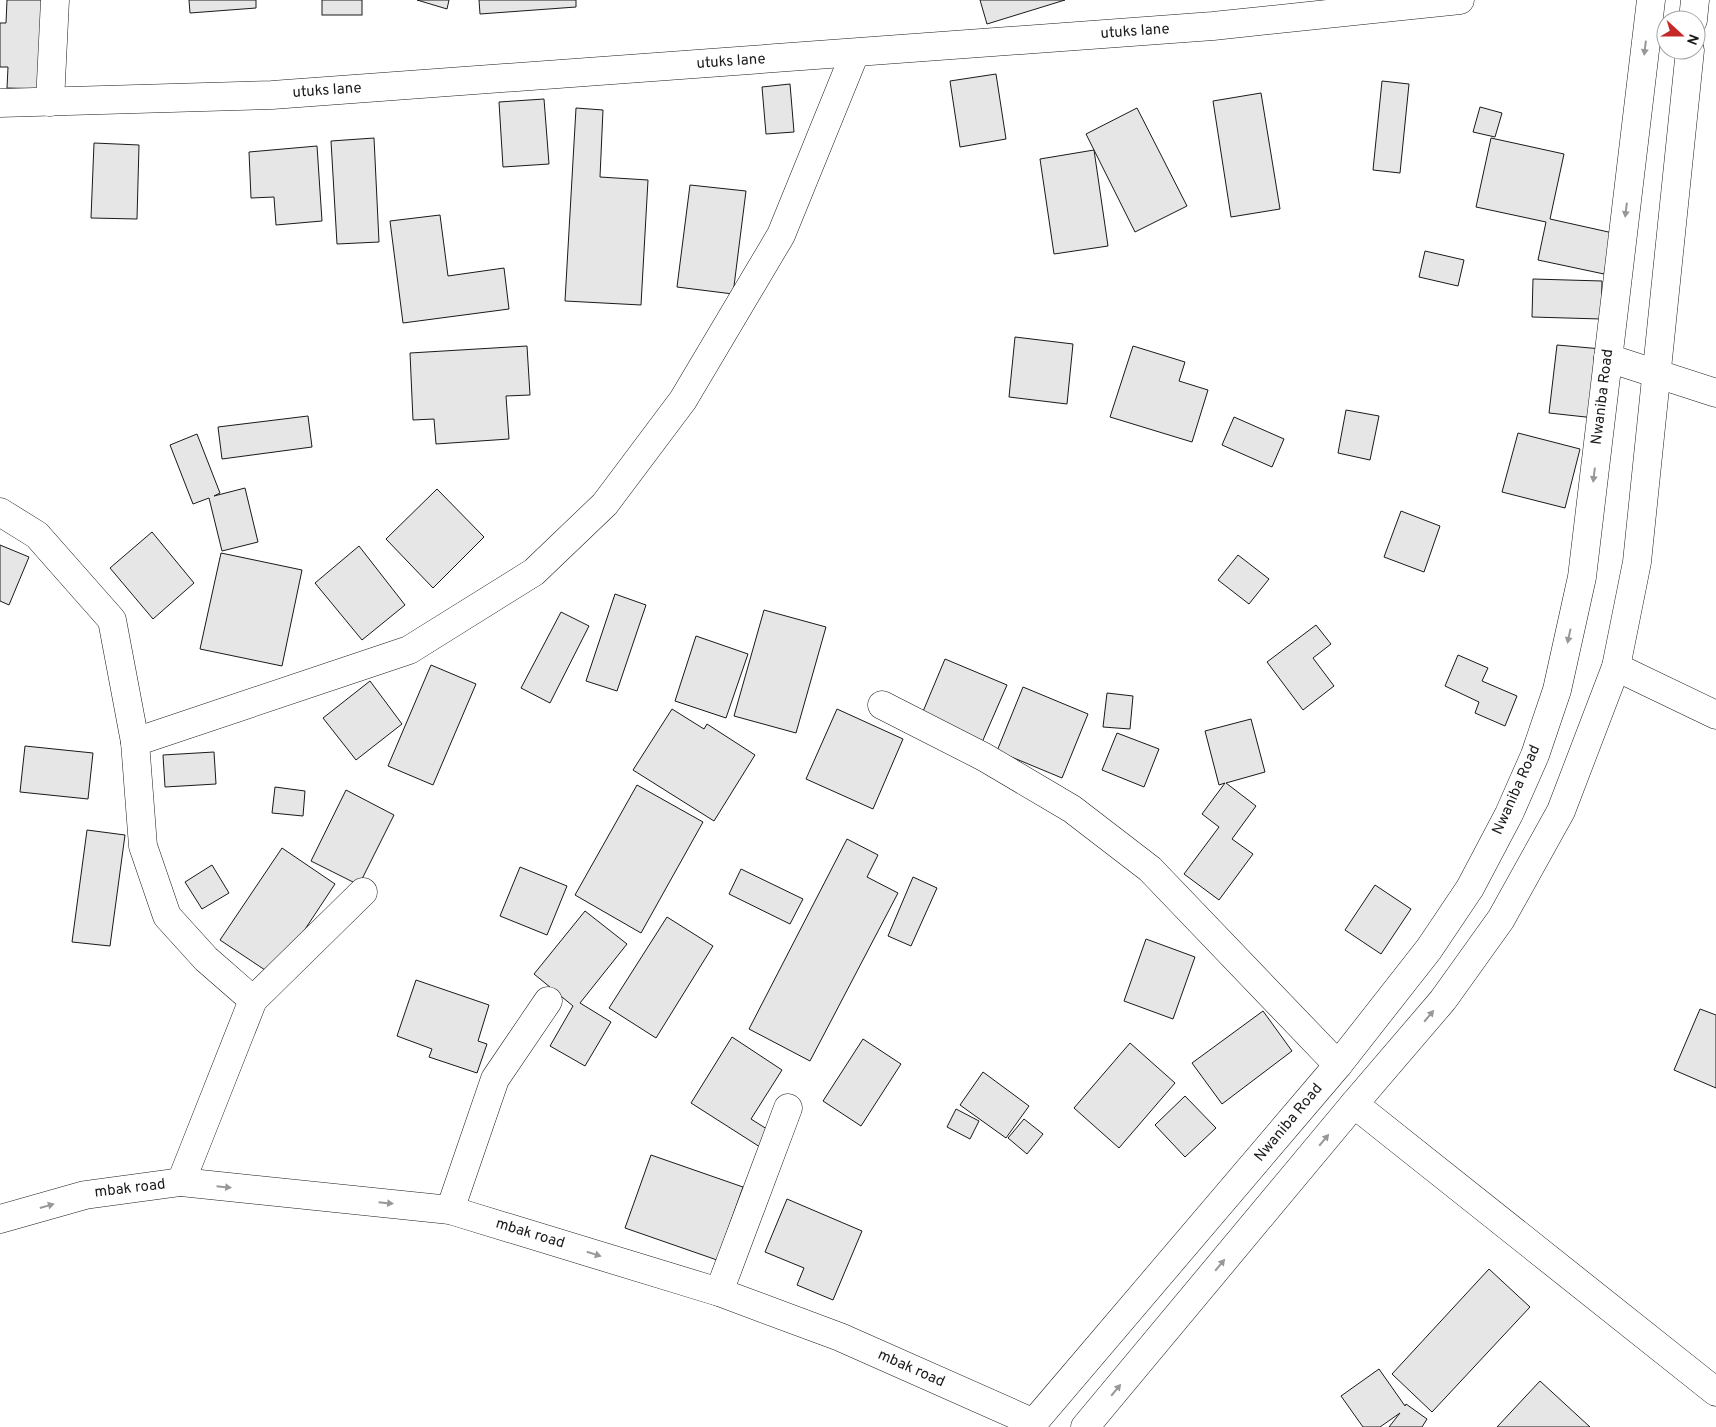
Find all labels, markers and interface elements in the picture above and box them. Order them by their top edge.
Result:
north arrow [1656,10,1706,60]
street label: utuks lane [1100,20,1170,44]
text: N [1682,31,1701,47]
one-way arrow [1641,41,1649,57]
street label: utuks lane [696,50,766,74]
street label: utuks lane [292,79,362,103]
one-way arrow [1622,202,1630,218]
street label: Nwaniba Road [1588,348,1618,446]
one-way arrow [1590,468,1598,484]
one-way arrow [1565,628,1573,643]
street label: Nwaniba Road [1489,742,1545,838]
one-way arrow [1424,1010,1435,1023]
street label: Nwaniba Road [1251,1080,1327,1166]
one-way arrow [1318,1134,1330,1146]
street label: mbak road [93,1175,167,1203]
one-way arrow [217,1183,233,1191]
one-way arrow [378,1199,394,1207]
one-way arrow [39,1201,54,1209]
street label: mbak road [493,1214,567,1254]
one-way arrow [587,1250,602,1258]
one-way arrow [1215,1258,1226,1271]
street label: mbak road [875,1346,947,1392]
one-way arrow [1111,1383,1122,1396]

